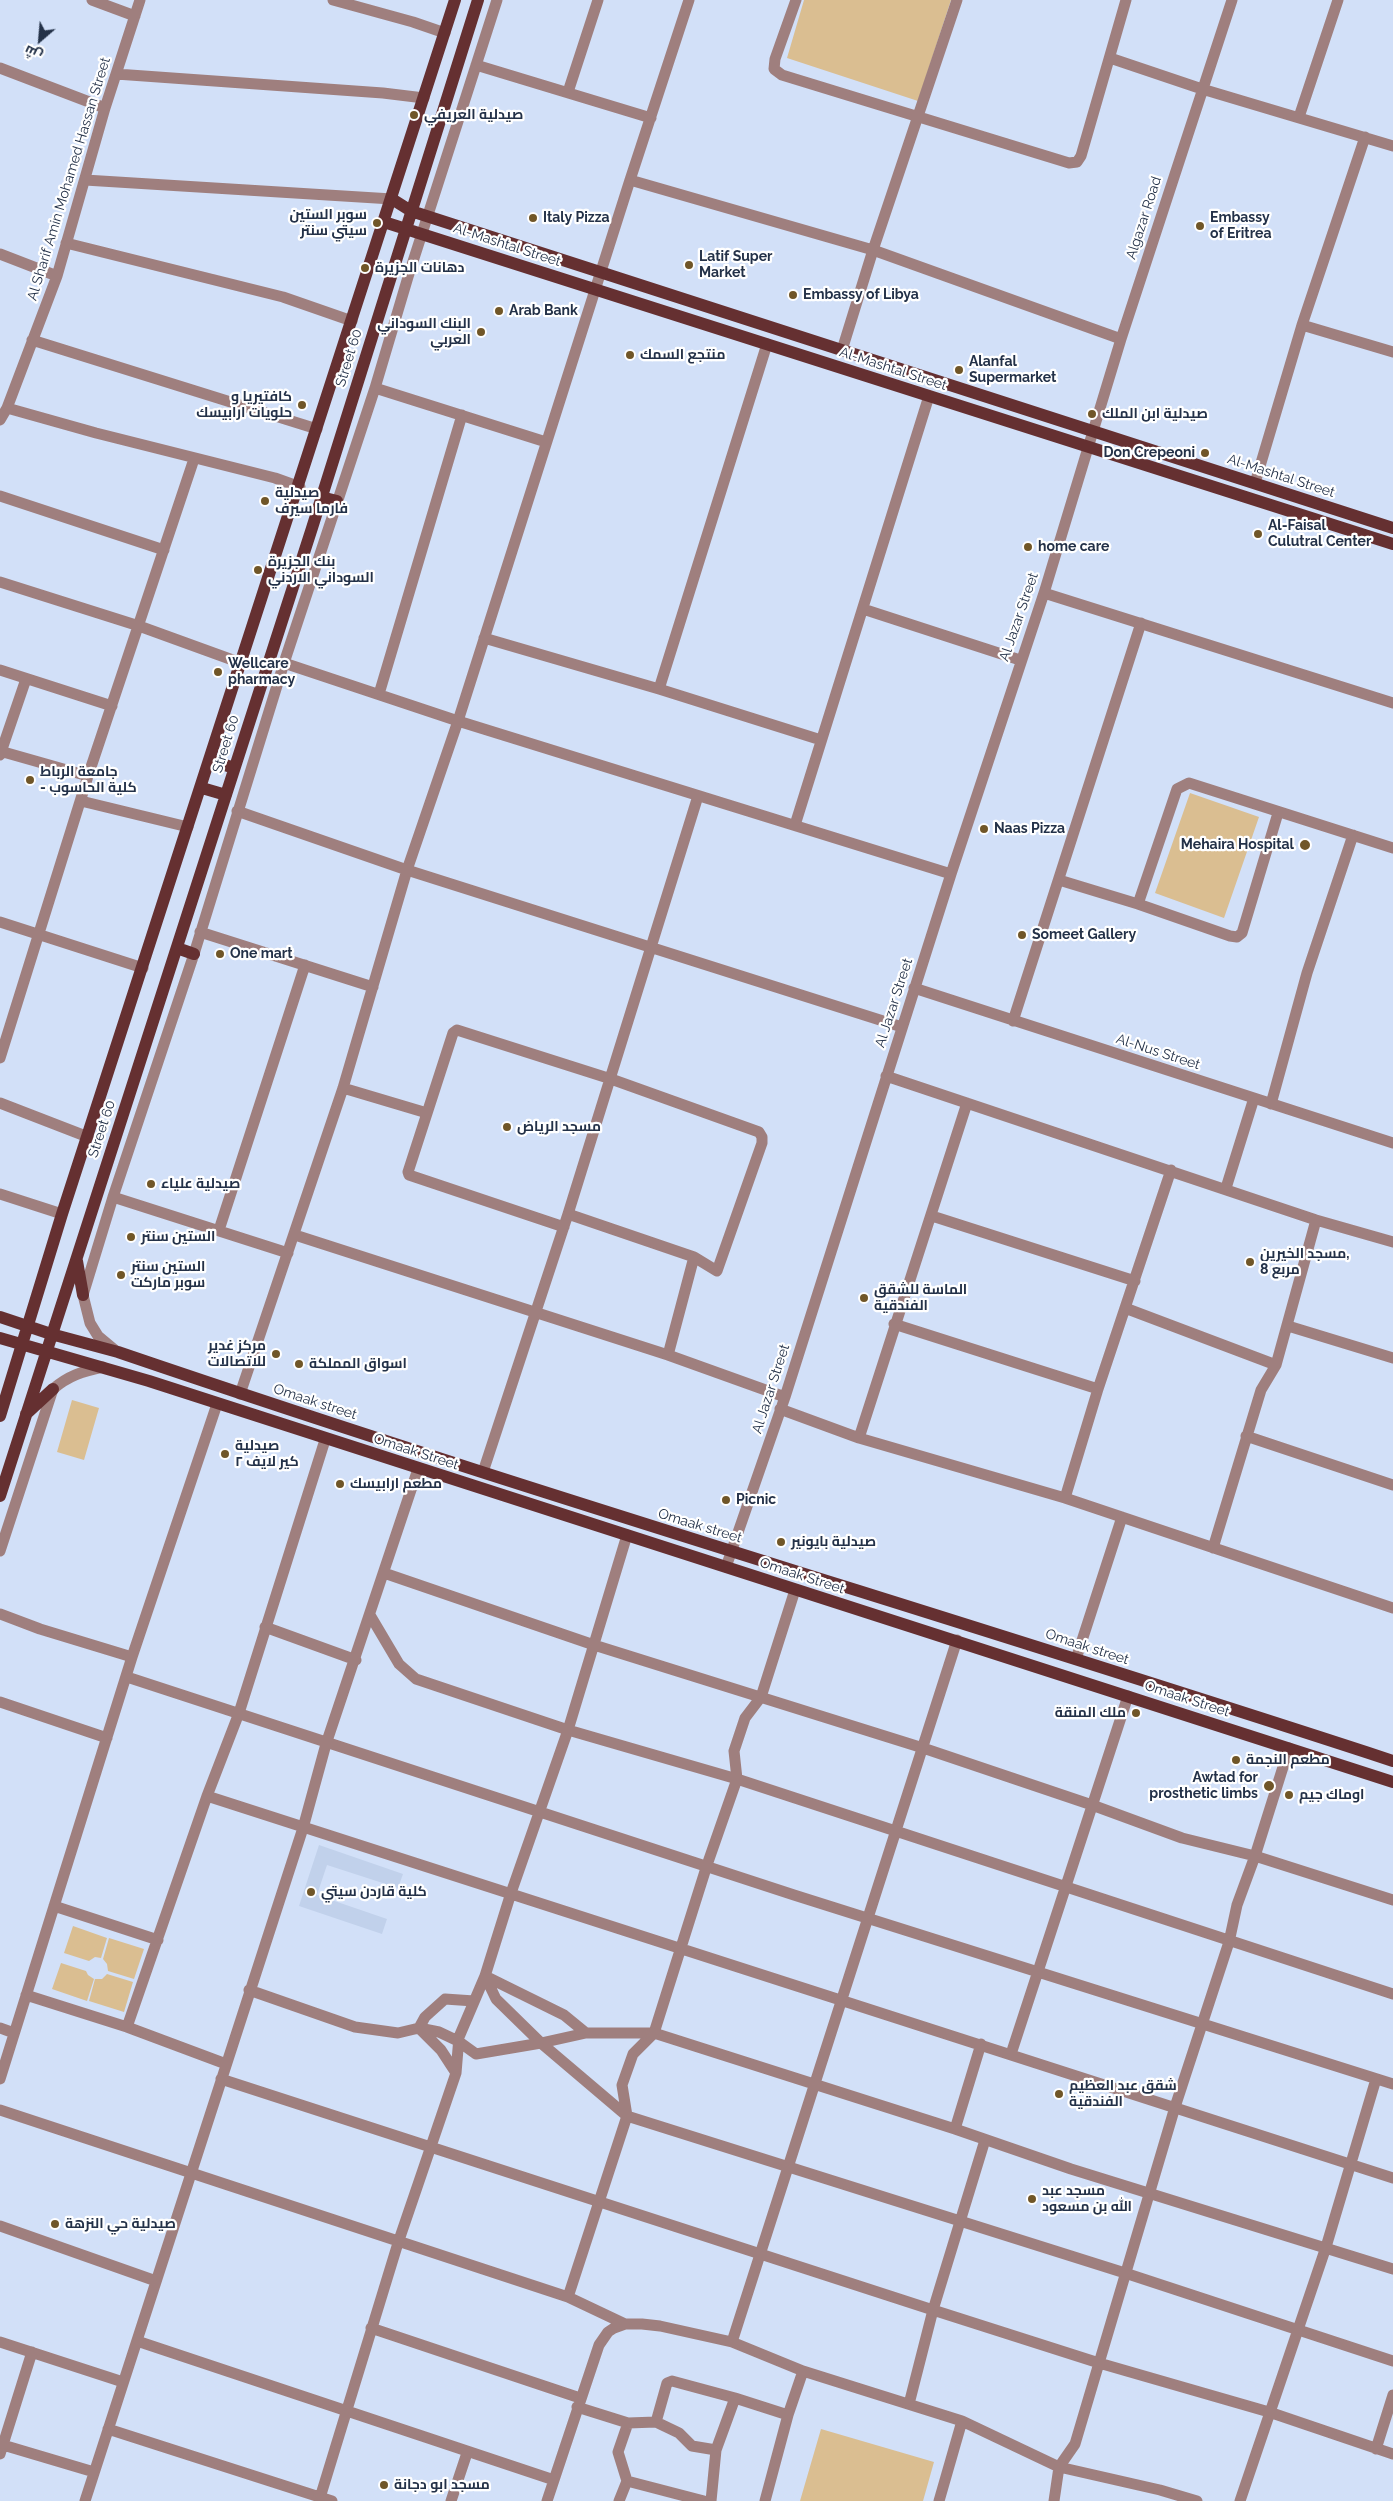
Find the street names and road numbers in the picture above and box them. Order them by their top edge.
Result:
street label: Al Sharif Amin Mohamed Hassan Street [24,55,114,303]
street label: Algazar Road [1123,174,1165,262]
street label: Al-Mashtal Street [451,220,563,270]
street label: Street 60 [332,327,366,389]
street label: Al-Mashtal Street [837,344,949,394]
street label: Al-Mashtal Street [1225,451,1337,501]
street label: Al Jazar Street [996,570,1042,664]
street label: Street 60 [209,713,243,775]
street label: Al Jazar Street [872,956,916,1050]
street label: Al-Nus Street [1114,1031,1202,1073]
street label: Street 60 [85,1098,119,1160]
street label: Al Jazar Street [749,1342,793,1436]
street label: Omaak street [271,1381,359,1423]
street label: Omaak Street [371,1430,461,1474]
street label: Omaak street [656,1505,744,1547]
street label: Omaak Street [757,1554,847,1598]
street label: Omaak street [1043,1626,1131,1668]
street label: Omaak Street [1142,1677,1232,1721]

